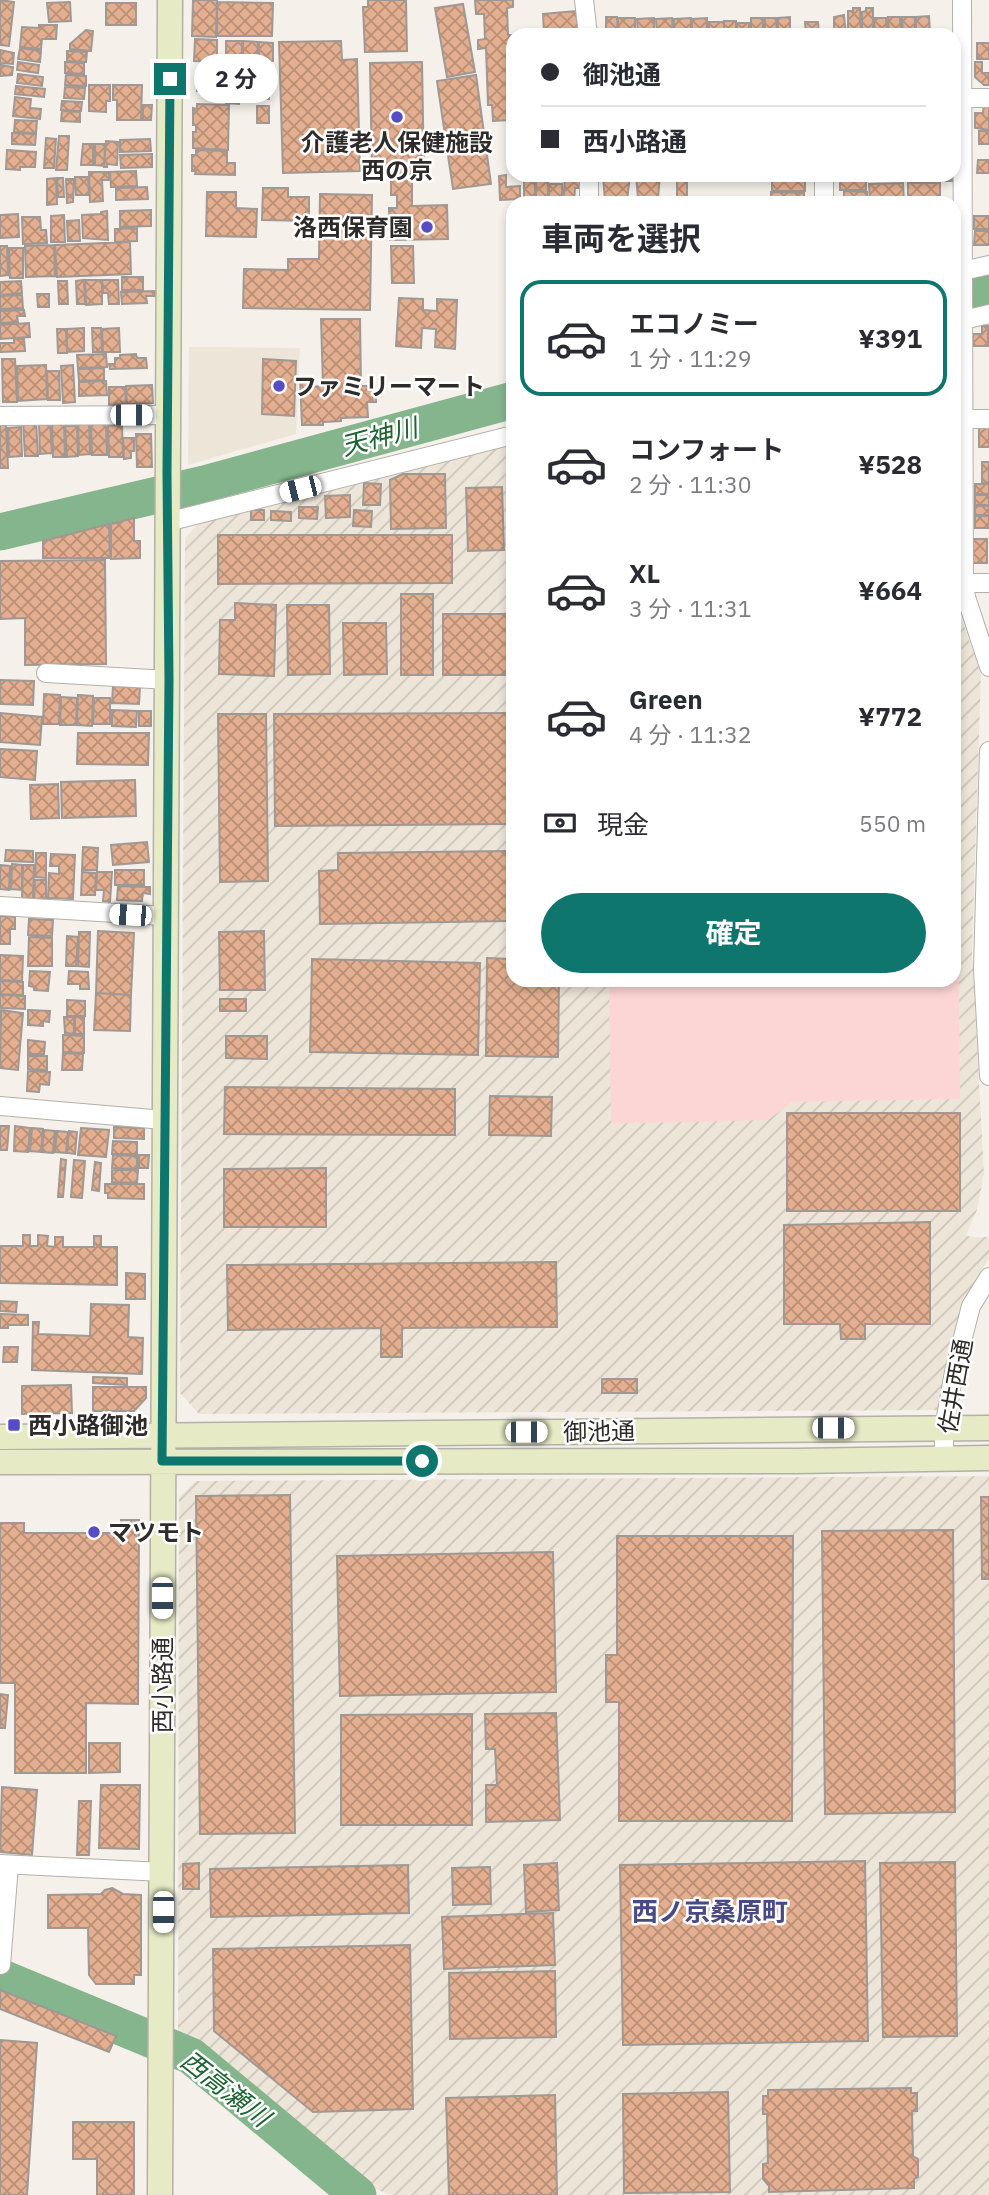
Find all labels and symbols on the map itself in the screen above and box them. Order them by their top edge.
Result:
callout: 2 分 [194,55,278,104]
route end [154,63,186,95]
marker: 介護老人保健施設 西の京 [389,109,405,125]
place label: 介護老人保健施設 西の京 [301,126,493,186]
place label: 洛西保育園 [293,211,413,243]
marker: 洛西保育園 [419,219,435,235]
place label: ファミリーマート [293,370,485,402]
marker: ファミリーマート [271,378,287,394]
car [111,405,153,426]
water label: 天神川 [337,409,424,463]
car [278,474,323,504]
car [109,903,152,927]
street label: 佐井西通 [931,1336,979,1436]
place label: 西小路御池 [28,1409,148,1441]
street label: 御池通 [563,1414,635,1448]
marker: 西小路御池 [6,1417,22,1433]
car [813,1418,855,1439]
car [506,1422,548,1443]
route start [406,1445,438,1477]
place label: マツモト [108,1516,204,1548]
marker: マツモト [86,1524,102,1540]
car [152,1577,173,1619]
street label: 西小路通 [146,1637,178,1733]
car [153,1891,174,1933]
district label: 西ノ京桑原町 [632,1894,788,1928]
water label: 西高瀬川 [175,2043,280,2135]

